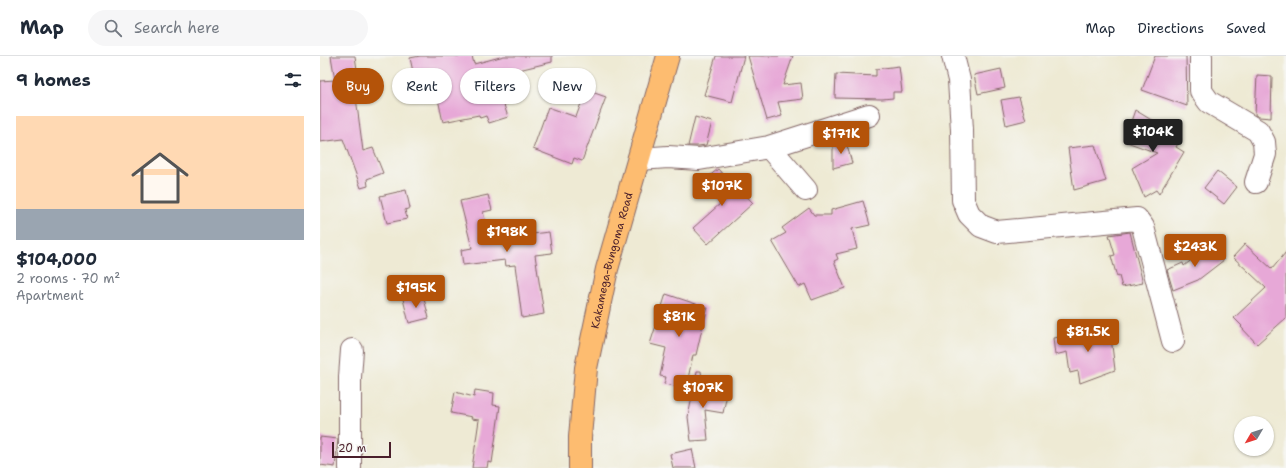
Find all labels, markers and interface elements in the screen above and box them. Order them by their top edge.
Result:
search box [88,10,368,46]
text: Map [20,15,64,40]
icon: search [102,17,124,39]
text: Search here [134,18,220,38]
text: Map [1086,19,1116,37]
text: Directions [1138,19,1204,37]
text: Saved [1226,19,1266,37]
chip: Buy [332,68,384,104]
chip: Rent [392,68,452,104]
chip: Filters [460,68,530,104]
chip: New [538,68,596,104]
text: 9 homes [16,69,91,91]
icon: filters [282,69,304,91]
pin: $104K [1125,119,1181,153]
pin: $171K [813,121,869,155]
text: $104K [1132,123,1174,140]
text: $171K [822,125,860,142]
icon: home [124,142,196,214]
pin: $107K [694,173,750,207]
text: $107K [702,177,742,194]
street label: Kakamega-Bungoma Road [587,190,636,330]
pin: $198K [479,219,535,253]
text: $198K [486,223,528,240]
pin: $243K [1167,234,1223,268]
text: $243K [1173,238,1217,255]
text: $104,000 [16,248,97,270]
text: 2 rooms · 70 m² [16,270,120,287]
pin: $195K [388,275,444,309]
text: $195K [396,279,436,296]
text: Apartment [16,287,84,304]
pin: $81K [655,304,703,338]
text: $81K [663,308,695,325]
pin: $81.5K [1055,319,1121,353]
text: $81.5K [1066,323,1110,340]
pin: $107K [675,375,731,409]
text: $107K [683,379,723,396]
north arrow [1234,416,1274,456]
map controls [1234,416,1274,456]
scale bar [332,440,391,459]
text: 20 m [338,441,366,456]

